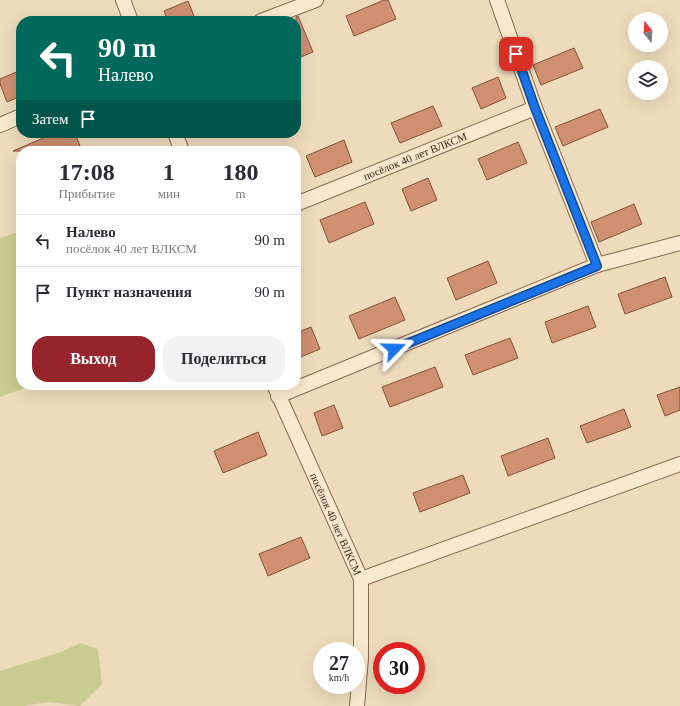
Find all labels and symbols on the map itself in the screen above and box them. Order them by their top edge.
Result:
north arrow [628,12,668,52]
pin [499,37,533,71]
street label: посёлок 40 лет ВЛКСМ [361,130,469,182]
position arrow [373,328,415,370]
street label: посёлок 40 лет ВЛКСМ [308,471,364,577]
speed limit sign: 30 [373,642,425,694]

